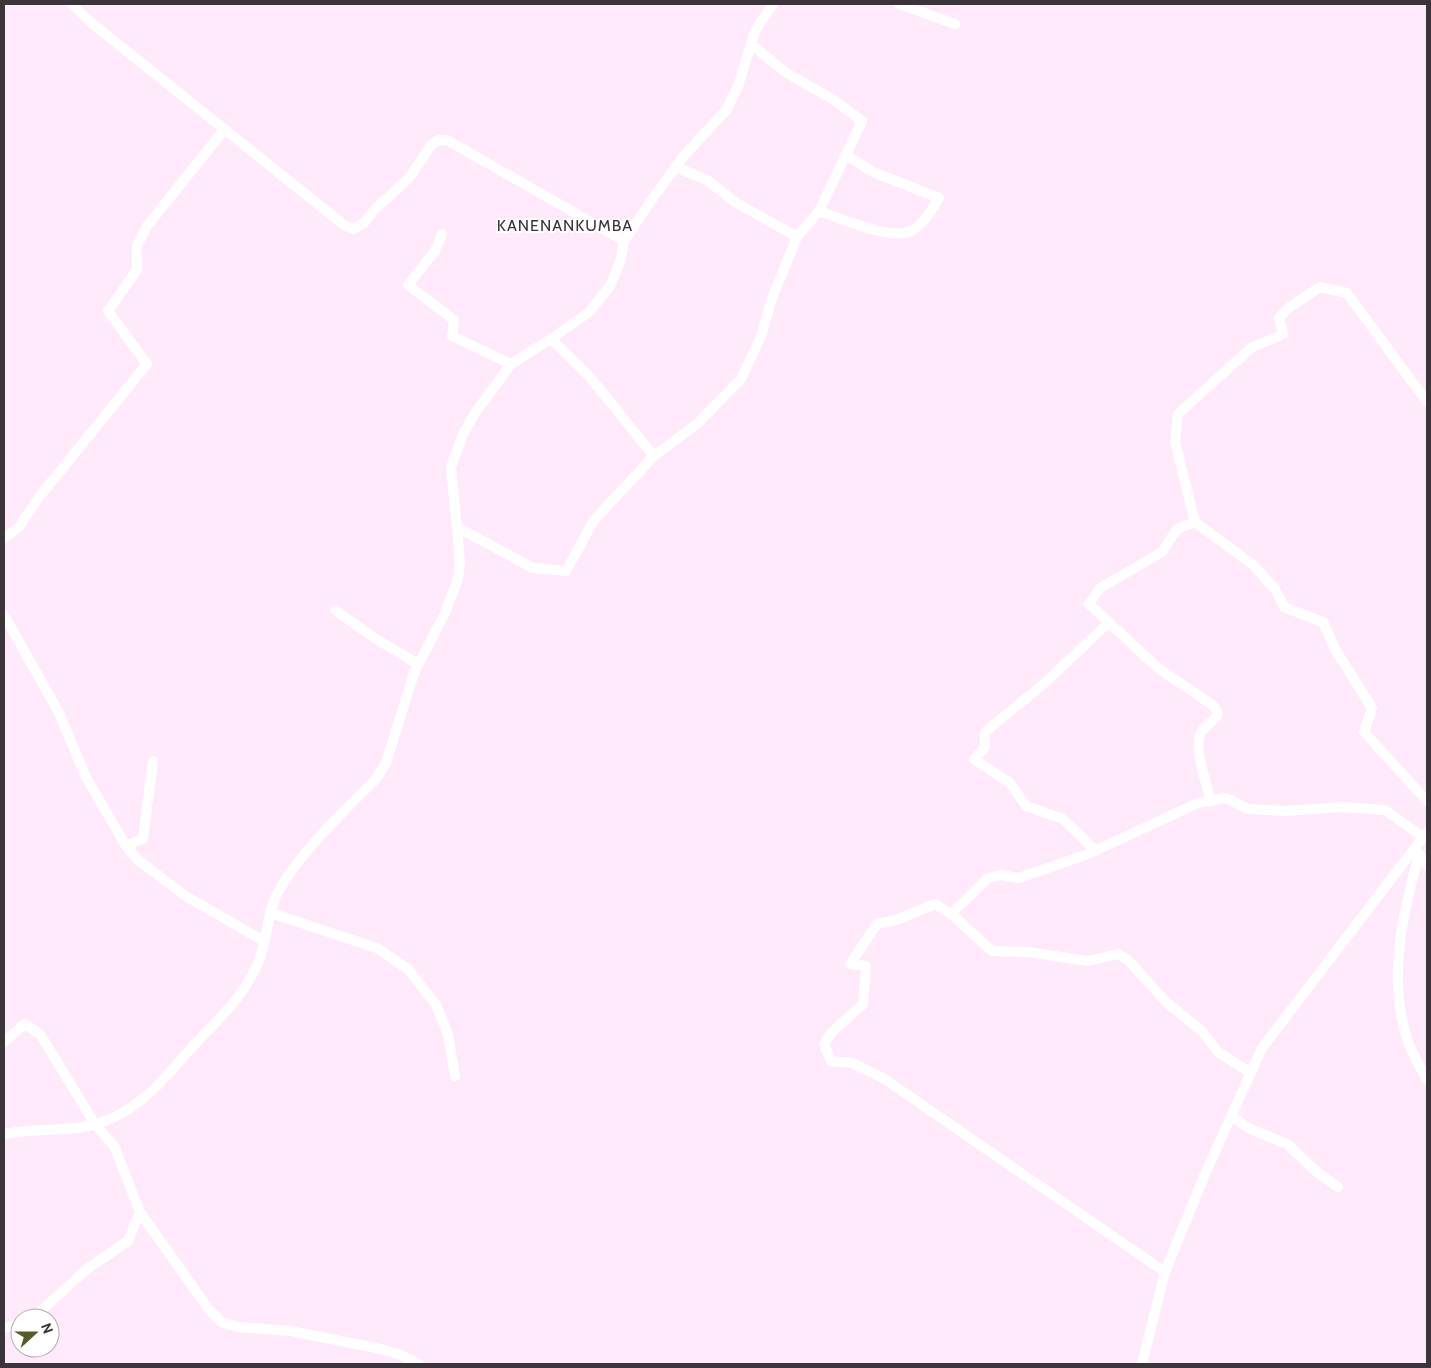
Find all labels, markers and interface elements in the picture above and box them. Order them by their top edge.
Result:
district label: KANENANKUMBA [497,216,633,235]
north arrow [10,1308,60,1358]
text: N [37,1320,57,1336]

